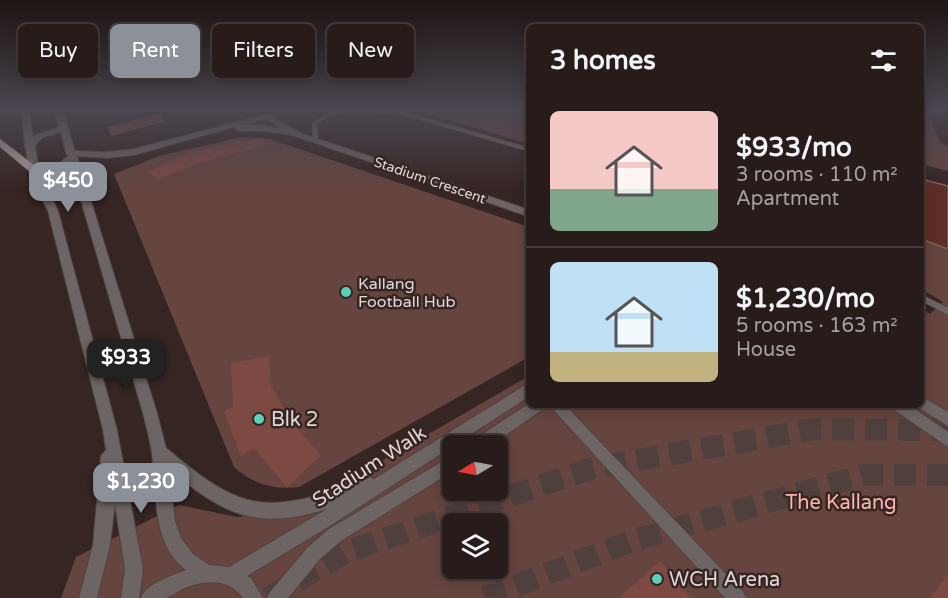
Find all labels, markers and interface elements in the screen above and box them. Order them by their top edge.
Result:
chip: Buy [18,24,98,78]
chip: Rent [110,24,200,78]
chip: Filters [212,24,315,78]
chip: New [327,24,414,78]
icon: filters [867,44,900,77]
text: 3 homes [550,45,656,76]
text: $933/mo [736,132,852,163]
icon: home [598,135,670,207]
street label: Stadium Crescent [372,153,489,208]
pin: $450 [32,162,104,213]
text: 3 rooms · 110 m² [736,163,898,187]
text: $450 [43,169,93,193]
text: Apartment [736,187,839,211]
place label: Kallang Football Hub [358,274,456,312]
text: $1,230/mo [736,283,875,314]
marker: Kallang Football Hub [339,285,353,299]
icon: home [598,286,670,358]
text: 5 rooms · 163 m² [736,314,898,338]
text: House [736,338,796,362]
pin: $933 [90,339,162,390]
text: $933 [101,346,151,370]
place label: Blk 2 [271,408,318,432]
marker: Blk 2 [252,412,266,426]
street label: Stadium Walk [308,421,431,512]
north arrow [442,435,508,501]
map controls [442,435,508,579]
pin: $1,230 [92,463,190,514]
text: $1,230 [107,470,175,494]
park label: The Kallang [785,491,897,515]
button: layers [442,513,508,579]
place label: WCH Arena [669,568,780,592]
marker: WCH Arena [650,572,664,586]

